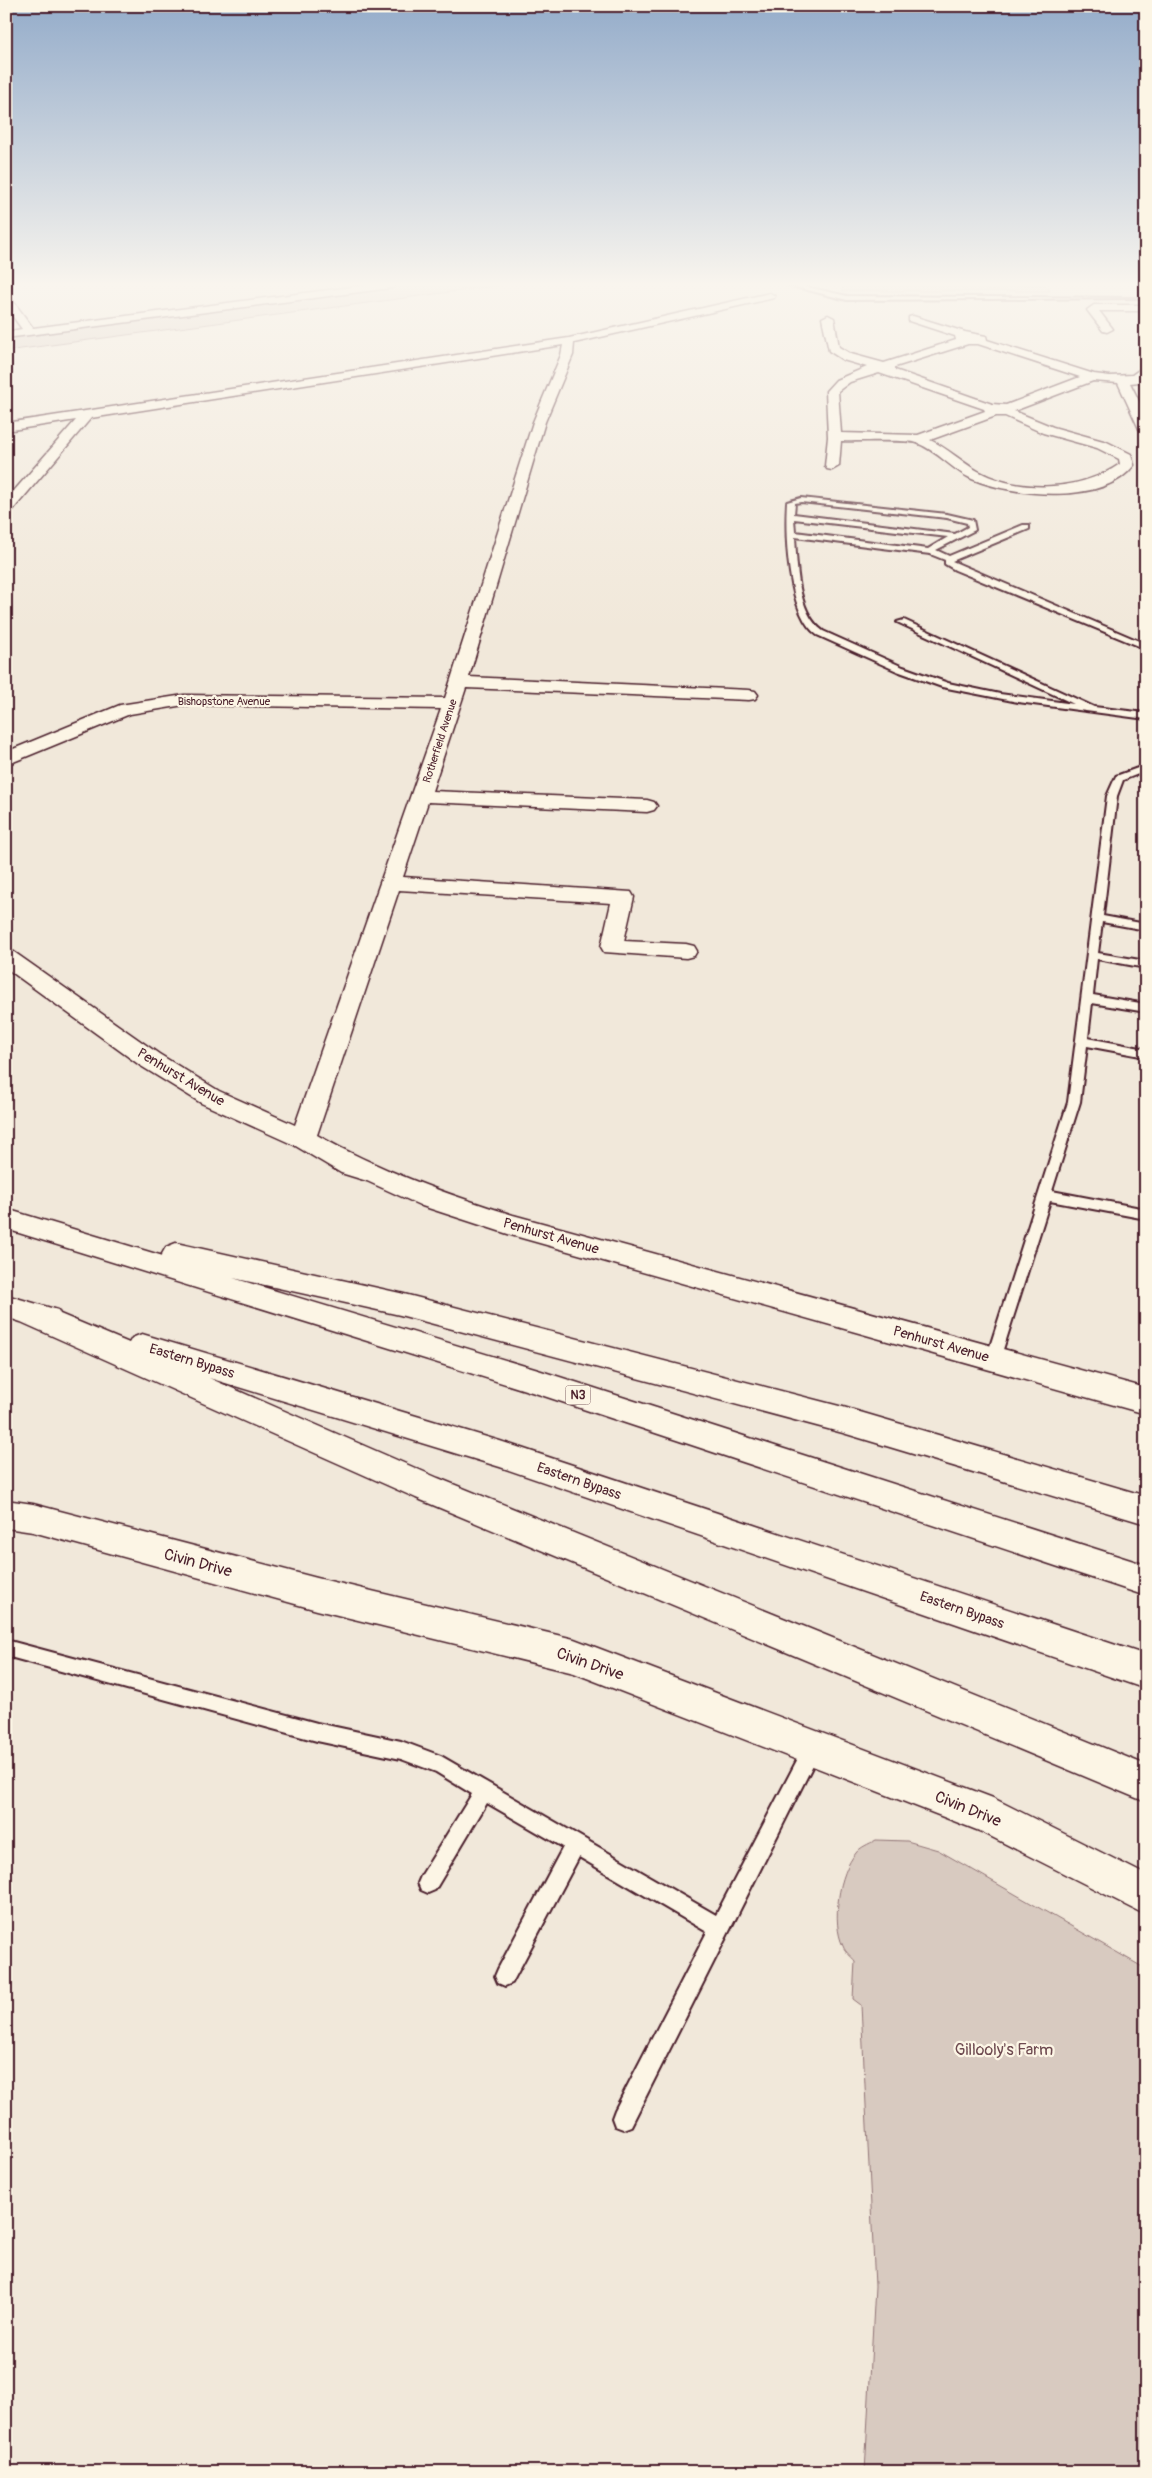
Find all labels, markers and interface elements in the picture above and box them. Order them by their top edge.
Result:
street label: Bishopstone Avenue [178,695,271,708]
street label: Rotherfield Avenue [420,697,460,785]
street label: Penhurst Avenue [134,1044,228,1110]
street label: Penhurst Avenue [501,1214,601,1258]
street label: Penhurst Avenue [891,1322,991,1366]
street label: Eastern Bypass [147,1340,237,1382]
road number: N3 [566,1386,590,1404]
street label: Eastern Bypass [535,1459,624,1504]
street label: Civin Drive [162,1544,234,1582]
street label: Eastern Bypass [918,1588,1007,1633]
street label: Civin Drive [554,1643,626,1685]
street label: Civin Drive [932,1787,1004,1831]
park label: Gillooly's Farm [955,2040,1053,2060]

